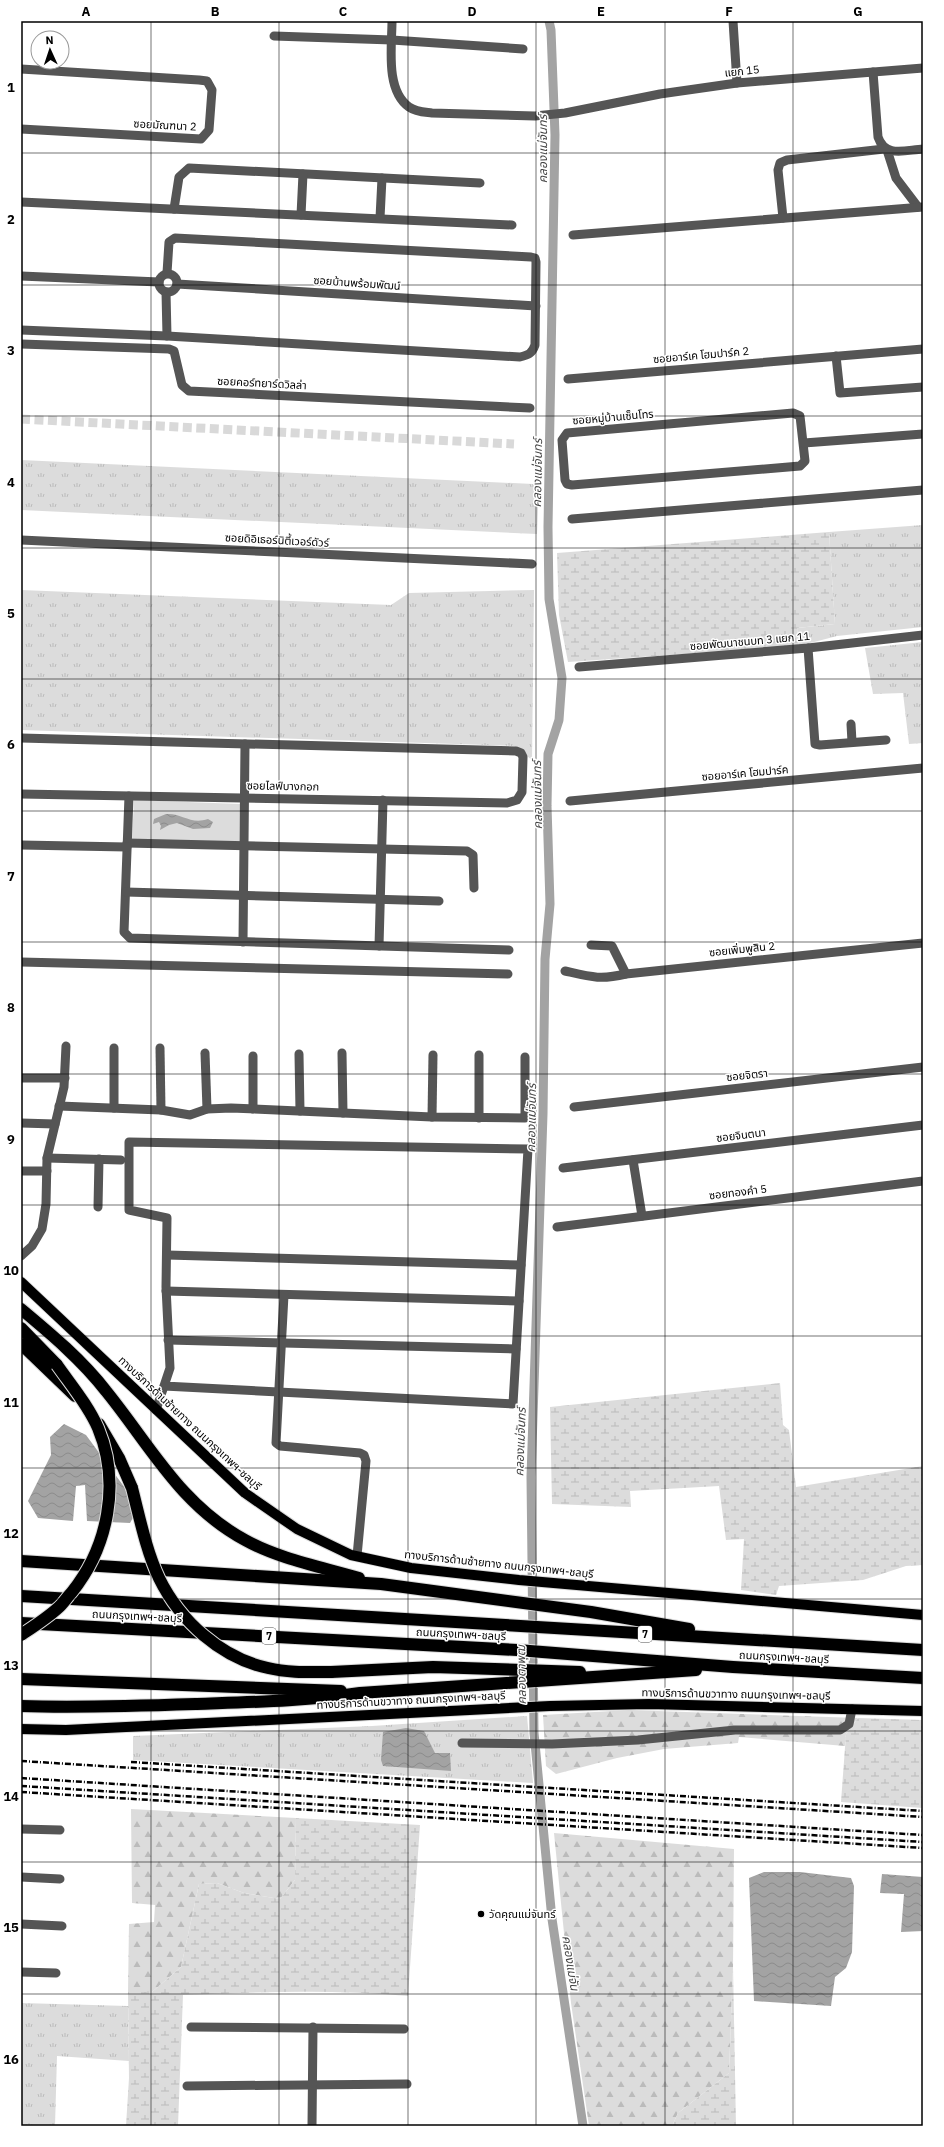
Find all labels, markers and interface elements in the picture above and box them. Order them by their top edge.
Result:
text: A [82,3,91,20]
text: B [211,3,220,20]
text: C [339,3,348,20]
text: D [467,3,477,20]
text: E [597,3,605,20]
text: F [725,3,733,20]
text: G [853,3,863,20]
north arrow [30,30,70,70]
text: N [45,33,54,47]
street label: แยก 15 [724,62,760,80]
text: 1 [7,79,15,96]
water label: คลองแม่จันทร์ [535,112,550,183]
street label: ซอยมัณฑนา 2 [133,116,197,134]
text: 2 [7,211,15,228]
street label: ซอยบ้านพร้อมพัฒน์ [313,273,401,293]
text: 3 [7,342,15,359]
street label: ซอยอาร์เค โฮมปาร์ค 2 [652,344,750,366]
street label: ซอยคอร์ทยาร์ดวิลล่า [217,374,307,392]
street label: ซอยหมู่บ้านเซ็นโทร [572,406,654,428]
water label: คลองแม่จันทร์ [529,436,545,507]
text: 4 [7,474,15,491]
street label: ซอยดิอิเธอร์นิตี้เวอร์ดัวร์ [225,529,330,550]
text: 5 [7,605,15,622]
street label: ซอยพัฒนาชนบท 3 แยก 11 [689,629,811,653]
text: 6 [7,736,15,753]
water label: คลองแม่จันทร์ [529,758,545,829]
street label: ซอยอาร์เค โฮมปาร์ค [701,762,789,784]
street label: ซอยไลฟ์บางกอก [247,778,319,794]
text: 7 [7,868,15,885]
street label: ซอยเพิ่มพูสิน 2 [708,938,776,959]
text: 8 [7,999,15,1016]
street label: ซอยจิตรา [726,1066,768,1084]
water label: คลองแม่จันทร์ [523,1081,539,1152]
street label: ซอยจินตนา [715,1125,767,1145]
text: 9 [7,1131,15,1148]
street label: ซอยทองคำ 5 [708,1181,768,1203]
text: 10 [3,1262,19,1279]
street label: ทางบริการด้านซ้ายทาง ถนนกรุงเทพฯ-ชลบุรี [116,1353,265,1493]
text: 11 [3,1394,19,1411]
water label: คลองแม่จันทร์ [511,1405,529,1477]
text: 12 [3,1525,19,1542]
street label: ทางบริการด้านซ้ายทาง ถนนกรุงเทพฯ-ชลบุรี [404,1547,595,1581]
street label: ถนนกรุงเทพฯ-ชลบุรี [92,1607,183,1625]
street label: ถนนกรุงเทพฯ-ชลบุรี [416,1625,507,1643]
road number: 7 [638,1626,652,1642]
road number: 7 [262,1628,276,1644]
water label: คลองตาพุฒ [513,1644,530,1705]
street label: ถนนกรุงเทพฯ-ชลบุรี [739,1648,830,1666]
text: 13 [3,1657,19,1674]
street label: ทางบริการด้านขวาทาง ถนนกรุงเทพฯ-ชลบุรี [641,1685,831,1703]
street label: ทางบริการด้านขวาทาง ถนนกรุงเทพฯ-ชลบุรี [316,1688,506,1712]
text: 14 [3,1788,19,1805]
place label: วัดคุณแม่จันทร์ [489,1907,556,1921]
marker: วัดคุณแม่จันทร์ [476,1909,486,1919]
text: 15 [3,1919,19,1936]
water label: คลองแม่จัน [559,1934,583,1992]
text: 16 [3,2051,19,2068]

